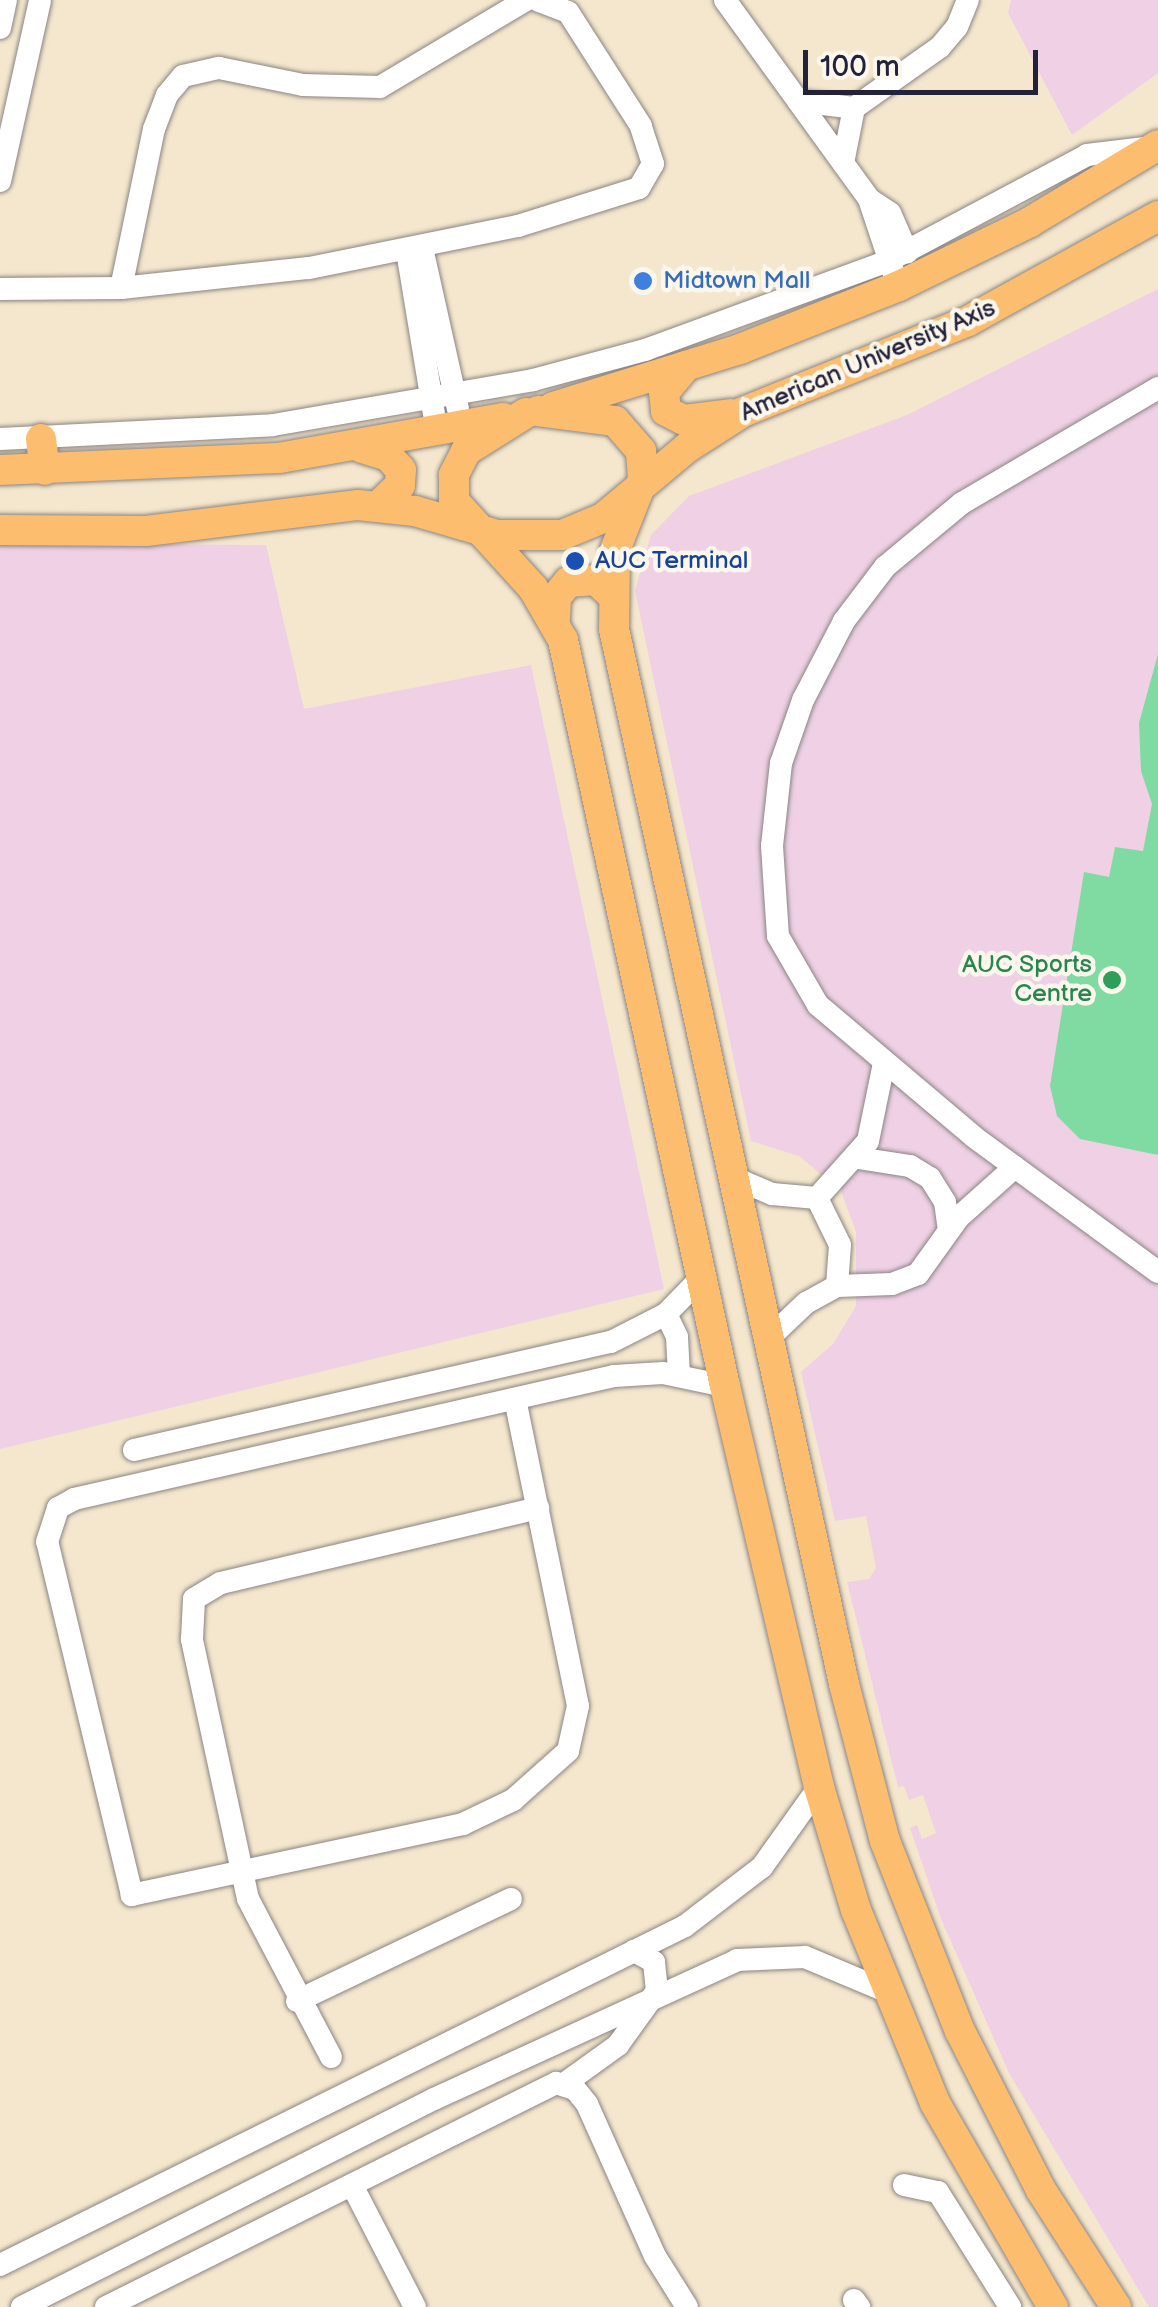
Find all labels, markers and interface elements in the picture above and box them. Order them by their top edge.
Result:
scale bar [808,30,1043,92]
text: 100 m [820,49,900,85]
place label: Midtown Mall [663,266,810,296]
marker: Midtown Mall [632,270,654,292]
street label: American University Axis [735,293,1001,429]
place label: AUC Terminal [595,546,749,576]
marker: AUC Terminal [564,550,586,572]
place label: AUC Sports Centre [962,951,1092,1010]
marker: AUC Sports Centre [1101,969,1123,991]

